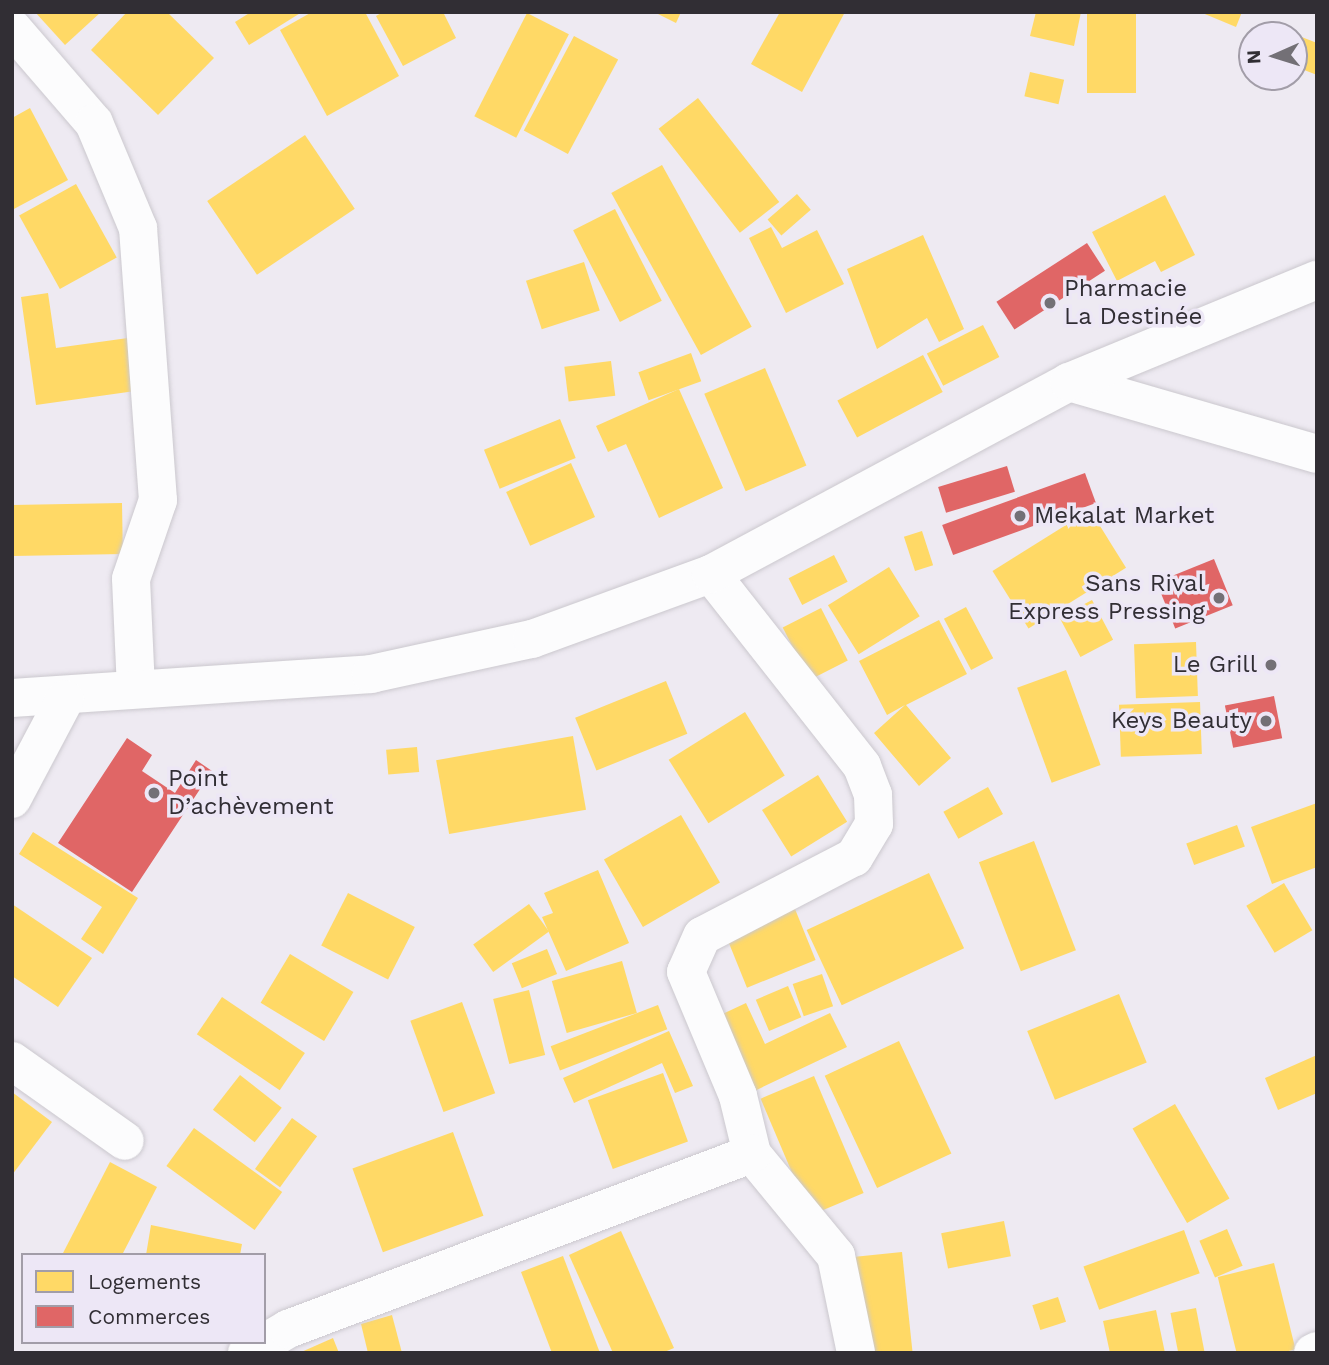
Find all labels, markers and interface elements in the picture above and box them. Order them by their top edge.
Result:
north arrow [1238,21,1308,91]
text: N [1242,49,1265,65]
place label: Pharmacie La Destinée [1064,275,1203,331]
marker: Pharmacie La Destinée [1042,295,1058,311]
place label: Mekalat Market [1034,502,1214,530]
marker: Mekalat Market [1012,508,1028,524]
place label: Sans Rival Express Pressing [1008,570,1205,626]
marker: Sans Rival Express Pressing [1211,590,1227,606]
place label: Le Grill [1173,651,1257,679]
marker: Le Grill [1263,657,1279,673]
place label: Keys Beauty [1111,707,1252,735]
marker: Keys Beauty [1258,713,1274,729]
place label: Point D’achèvement [168,765,334,821]
marker: Point D’achèvement [146,785,162,801]
legend [21,1253,266,1344]
text: Logements [88,1269,201,1294]
text: Commerces [88,1304,210,1329]

